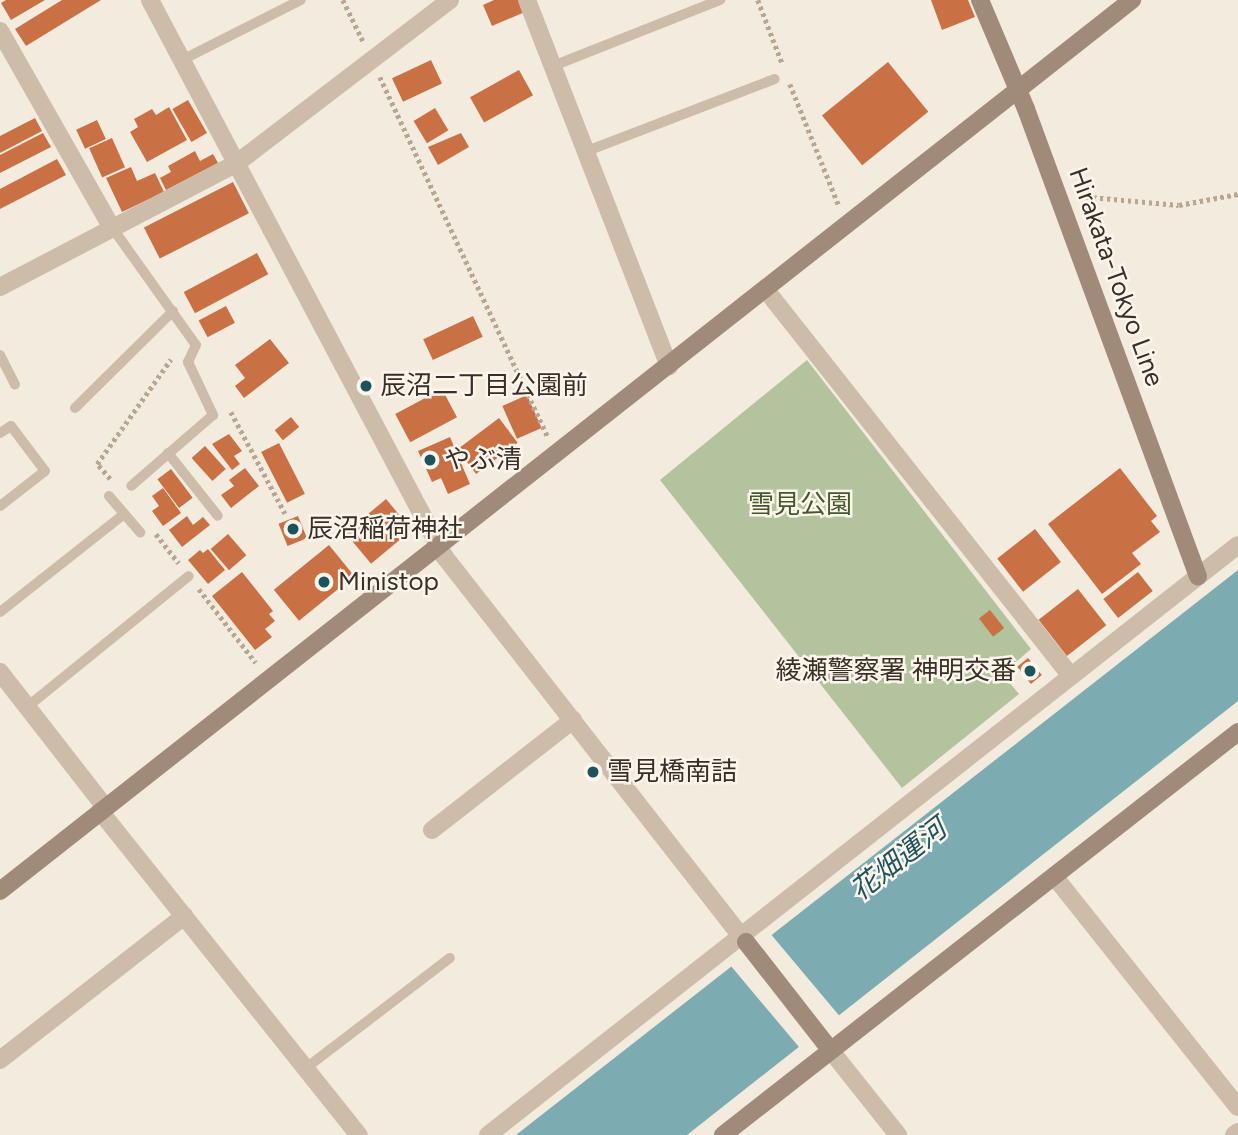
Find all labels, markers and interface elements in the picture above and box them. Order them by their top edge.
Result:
street label: Hirakata-Tokyo Line [1062,163,1170,391]
place label: 辰沼二丁目公園前 [380,370,588,402]
marker: 辰沼二丁目公園前 [358,378,374,394]
place label: やぶ清 [444,444,522,476]
marker: やぶ清 [422,452,438,468]
park label: 雪見公園 [748,489,852,521]
place label: 辰沼稲荷神社 [307,513,463,545]
marker: 辰沼稲荷神社 [285,521,301,537]
place label: Ministop [338,566,439,598]
marker: Ministop [316,574,332,590]
place label: 綾瀬警察署 神明交番 [776,655,1016,687]
marker: 綾瀬警察署 神明交番 [1022,663,1038,679]
place label: 雪見橋南詰 [607,756,737,788]
marker: 雪見橋南詰 [585,764,601,780]
water label: 花畑運河 [844,811,952,907]

